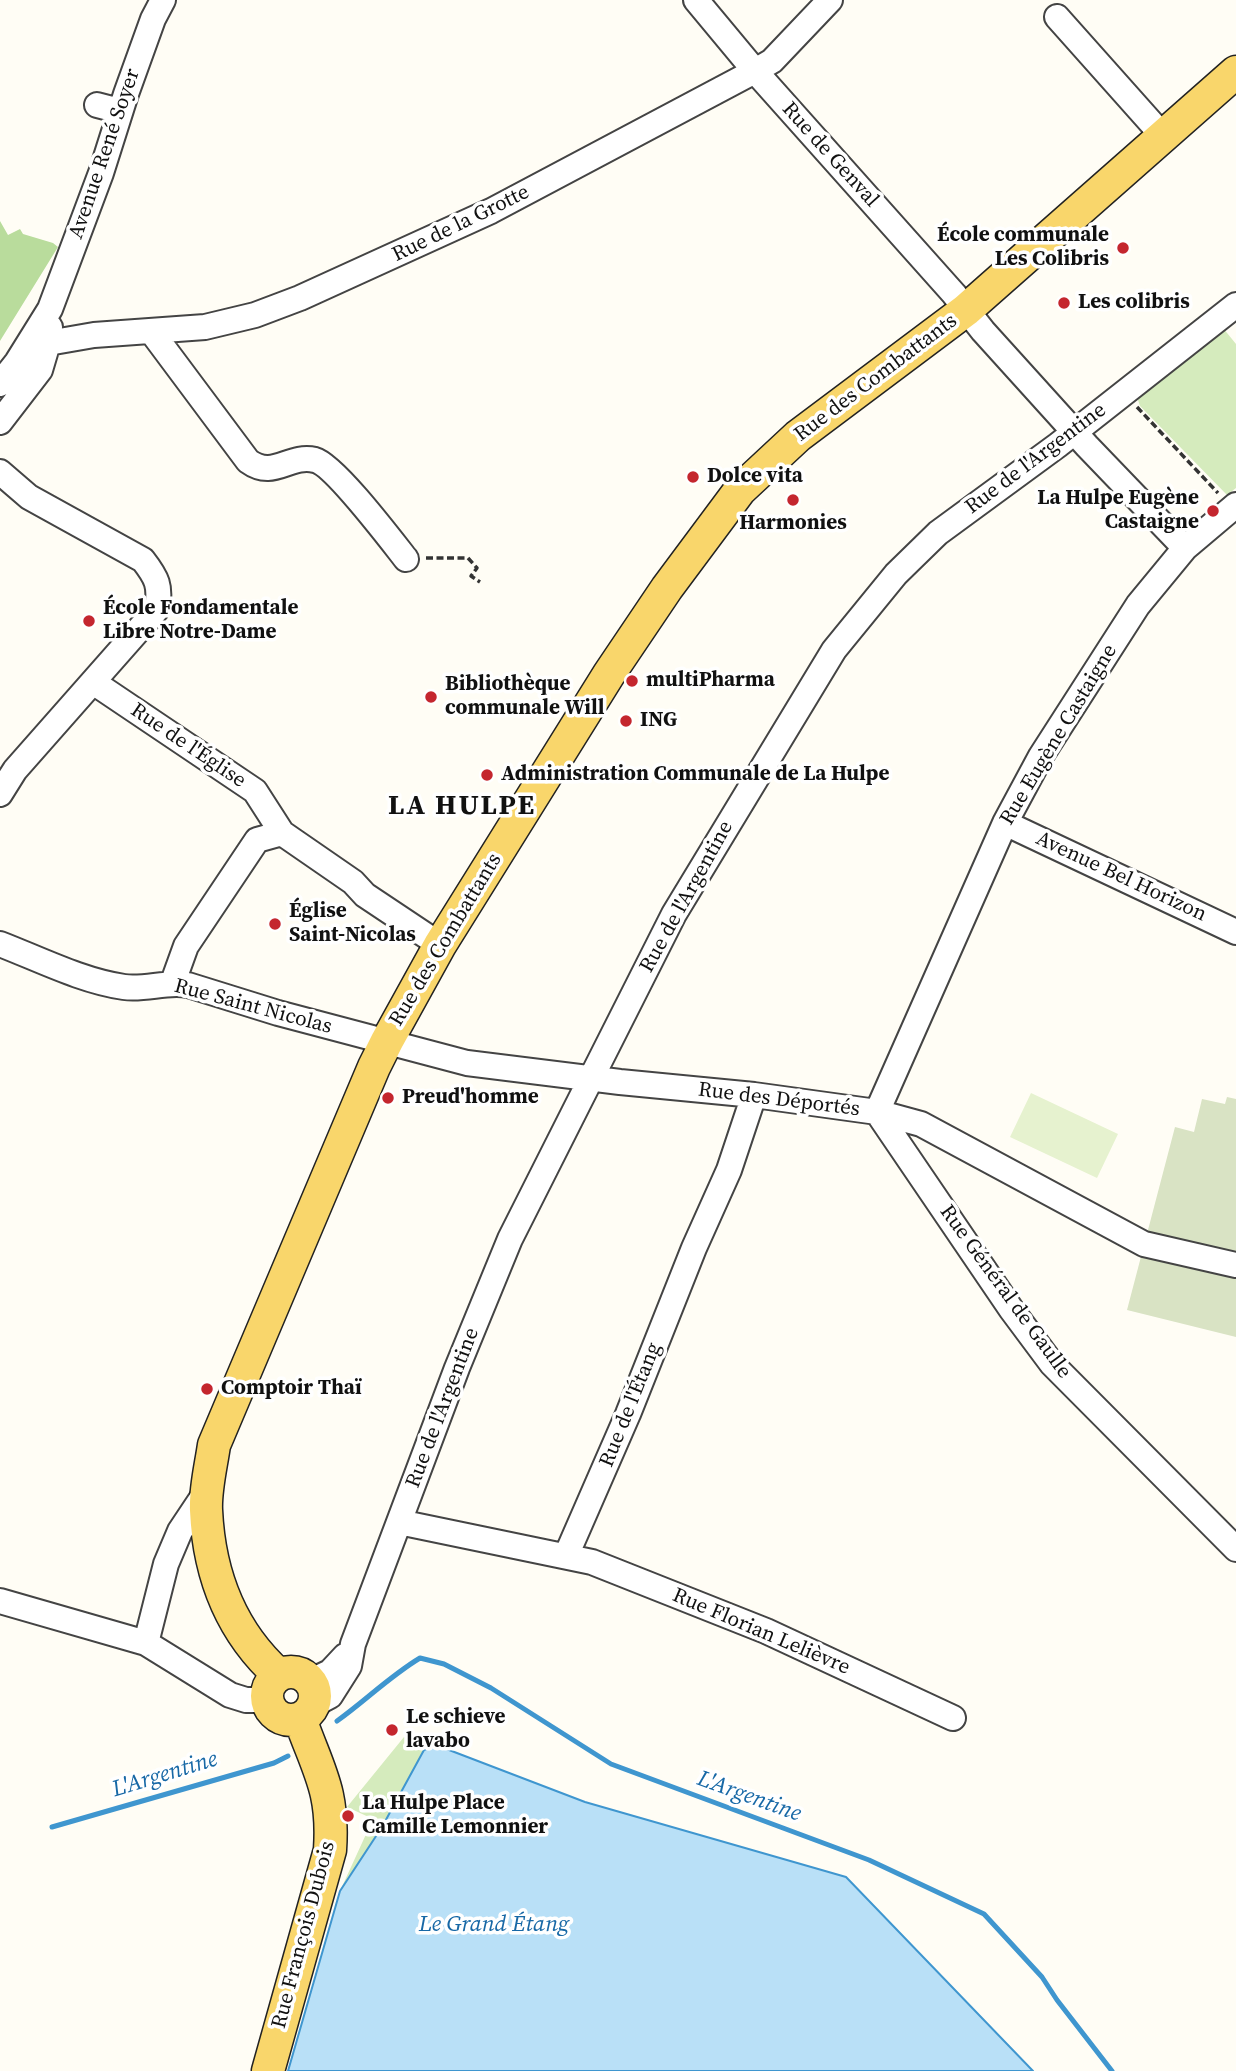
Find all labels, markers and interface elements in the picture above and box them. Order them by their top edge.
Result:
street label: Avenue René Soyer [64,66,146,242]
street label: Rue de Genval [776,97,884,213]
street label: Rue de la Grotte [388,180,534,268]
place label: École communale Les Colibris [937,223,1109,273]
marker: École communale Les Colibris [1115,240,1131,256]
place label: Les colibris [1078,290,1190,316]
marker: Les colibris [1056,295,1072,311]
street label: Rue des Combattants [790,309,962,447]
street label: Rue de l'Argentine [961,398,1111,520]
place label: Dolce vita [707,464,803,490]
marker: Dolce vita [685,469,701,485]
place label: La Hulpe Eugène Castaigne [1037,486,1199,536]
marker: Harmonies [785,492,801,508]
marker: La Hulpe Eugène Castaigne [1205,503,1221,519]
place label: Harmonies [739,511,847,537]
place label: École Fondamentale Libre Notre-Dame [103,596,298,646]
marker: École Fondamentale Libre Notre-Dame [81,613,97,629]
street label: Rue Eugène Castaigne [995,640,1123,830]
place label: multiPharma [646,668,775,694]
place label: Bibliothèque communale Will [445,672,604,722]
marker: multiPharma [624,673,640,689]
marker: Bibliothèque communale Will [423,689,439,705]
street label: Rue de l'Église [126,698,250,794]
place label: ING [640,708,677,734]
marker: ING [618,713,634,729]
place label: Administration Communale de La Hulpe [501,762,889,788]
marker: Administration Communale de La Hulpe [479,767,495,783]
district label: LA HULPE [389,790,535,824]
street label: Rue de l'Argentine [635,817,739,977]
street label: Avenue Bel Horizon [1032,826,1210,928]
street label: Rue des Combattants [384,849,508,1031]
place label: Église Saint-Nicolas [289,899,416,949]
marker: Église Saint-Nicolas [267,916,283,932]
street label: Rue Saint Nicolas [171,974,335,1040]
street label: Rue des Déportés [697,1078,861,1122]
place label: Preud'homme [402,1085,539,1111]
marker: Preud'homme [380,1090,396,1106]
street label: Rue Général de Gaulle [934,1200,1076,1384]
street label: Rue de l'Argentine [401,1324,485,1492]
street label: Rue de l'Étang [595,1339,667,1471]
place label: Comptoir Thaï [221,1376,362,1402]
marker: Comptoir Thaï [199,1381,215,1397]
street label: Rue Florian Lelièvre [668,1583,854,1681]
place label: Le schieve lavabo [406,1705,505,1755]
marker: Le schieve lavabo [384,1722,400,1738]
water label: L'Argentine [109,1746,221,1804]
water label: L'Argentine [693,1765,805,1829]
place label: La Hulpe Place Camille Lemonnier [362,1791,548,1841]
marker: La Hulpe Place Camille Lemonnier [340,1808,356,1824]
street label: Rue François Dubois [267,1839,341,2031]
water label: Le Grand Étang [419,1911,569,1939]

